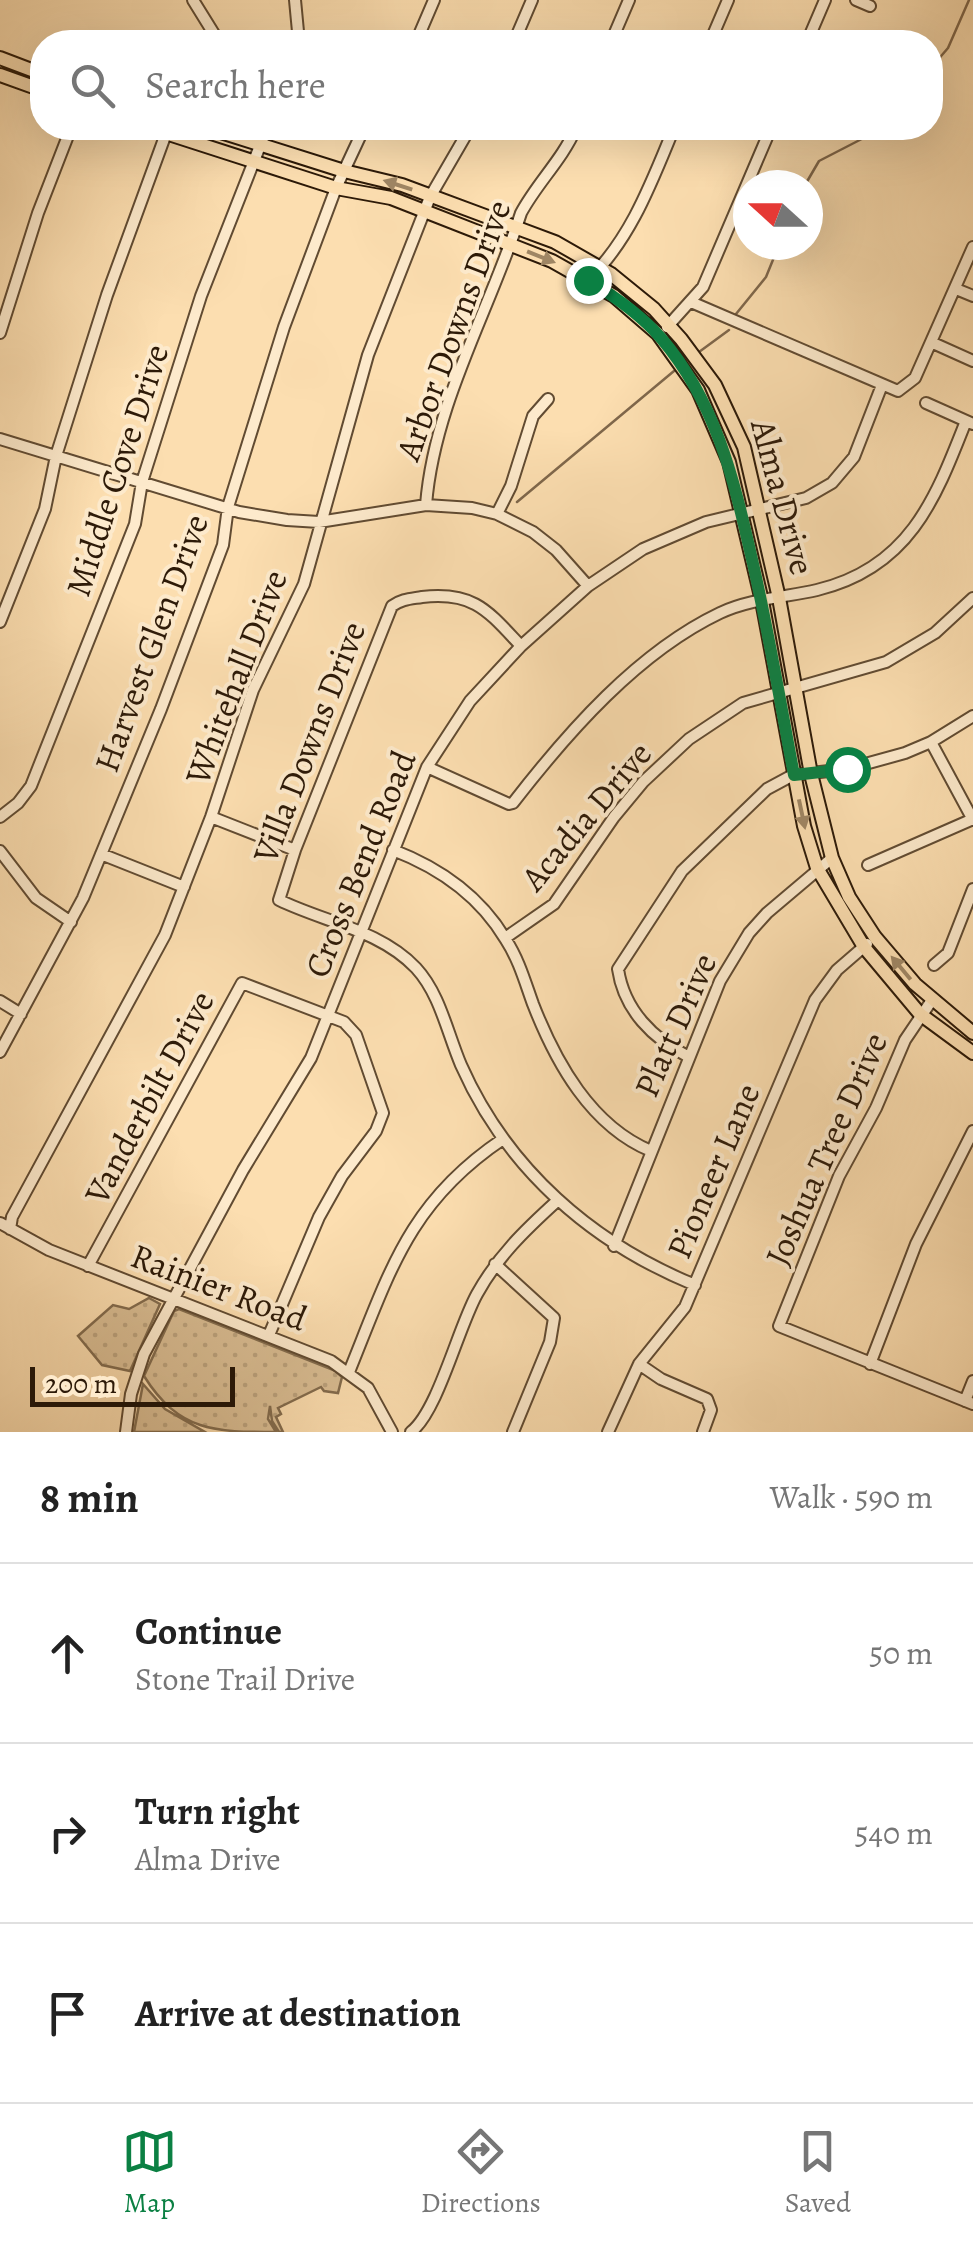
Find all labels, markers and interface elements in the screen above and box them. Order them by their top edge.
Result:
search box [30,30,943,140]
icon: search [65,58,120,113]
text: Search here [145,59,326,111]
north arrow [733,170,823,260]
one-way arrow [383,177,413,192]
street label: Arbor Downs Drive [383,193,522,468]
one-way arrow [526,249,556,265]
route end [566,258,612,304]
street label: Middle Cove Drive [54,338,180,602]
street label: Alma Drive [739,413,827,580]
street label: Harvest Glen Drive [82,507,220,779]
street label: Whitehall Drive [173,563,299,792]
street label: Villa Downs Drive [241,614,377,871]
street label: Acadia Drive [509,731,663,902]
street label: Cross Bend Road [293,743,427,985]
route start [825,747,871,793]
one-way arrow [795,799,810,830]
street label: Platt Drive [622,945,728,1105]
one-way arrow [891,955,913,980]
street label: Vanderbilt Drive [72,982,225,1213]
street label: Joshua Tree Drive [753,1025,899,1273]
street label: Pioneer Lane [655,1076,771,1266]
street label: Rainier Road [124,1231,314,1343]
scale bar [30,1362,235,1406]
text: 200 m [45,1365,117,1403]
text: 8 min [40,1469,139,1526]
text: Walk · 590 m [770,1475,933,1519]
text: Continue [135,1605,282,1657]
icon: ahead [40,1626,95,1681]
text: 50 m [869,1631,933,1675]
text: Stone Trail Drive [135,1657,355,1701]
text: Turn right [135,1785,300,1837]
icon: right [40,1806,95,1861]
text: 540 m [855,1811,933,1855]
text: Alma Drive [135,1837,281,1881]
icon: arrive [40,1986,95,2041]
text: Arrive at destination [135,1987,461,2039]
tab: Map [122,2124,177,2222]
tab: Directions [421,2124,541,2222]
tab: Saved [785,2124,851,2222]

